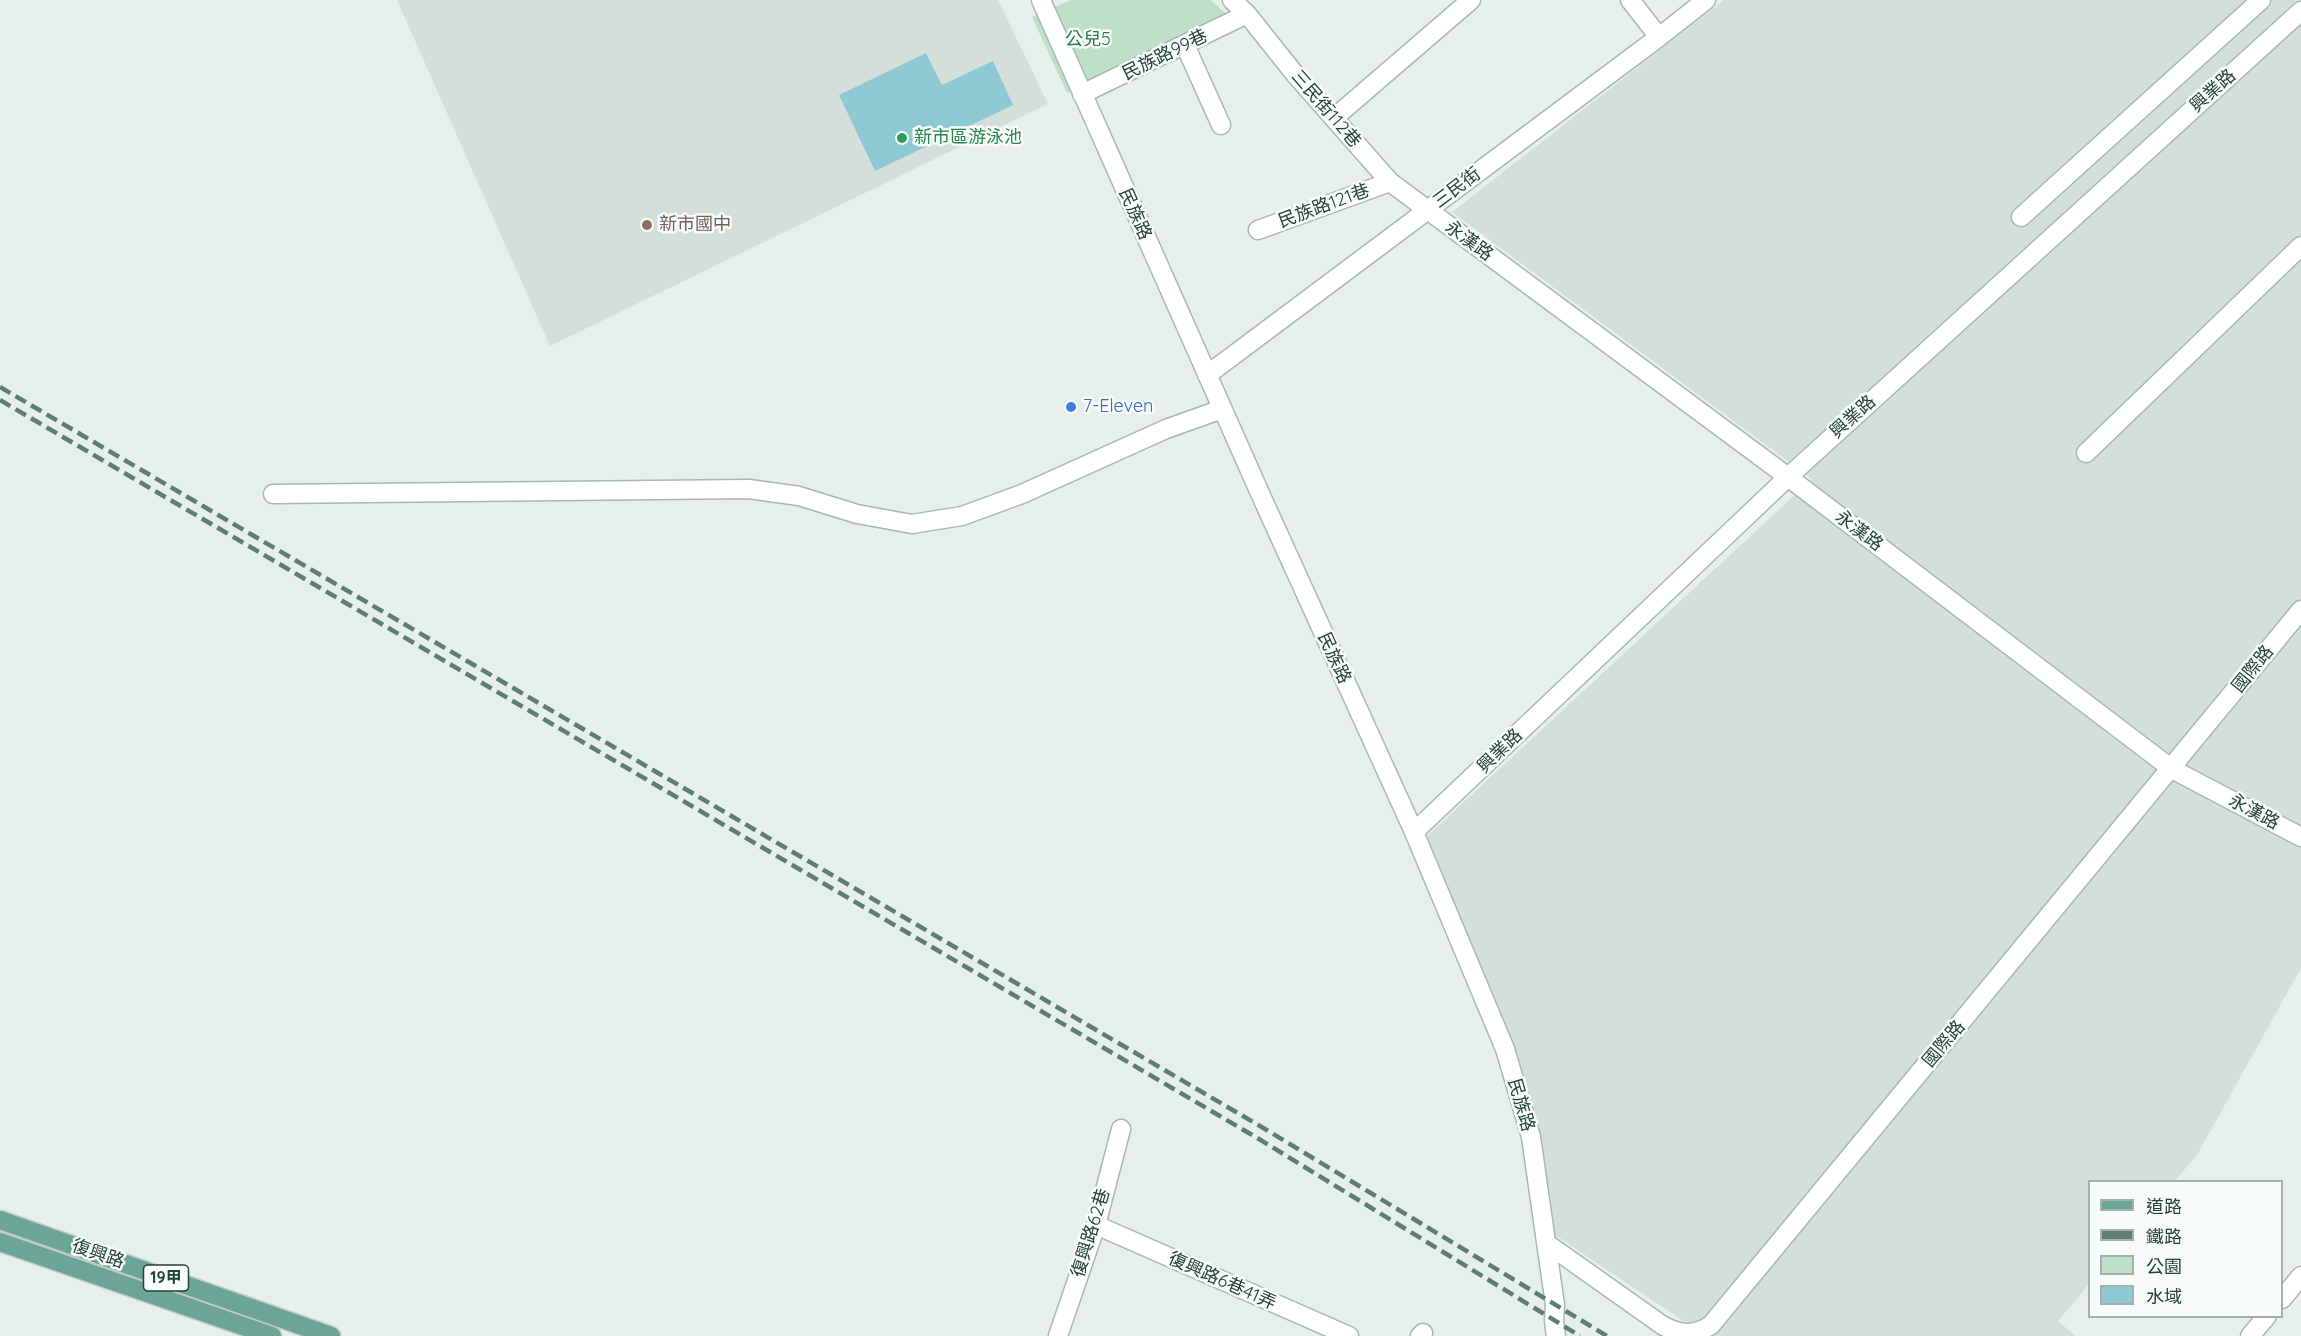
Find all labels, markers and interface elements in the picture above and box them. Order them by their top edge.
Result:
street label: 民族路99巷 [1119,25,1211,85]
park label: 公兒5 [1065,29,1111,51]
street label: 興業路 [2186,65,2240,117]
street label: 三民街112巷 [1287,66,1365,152]
place label: 新市區游泳池 [914,127,1022,149]
marker: 新市區游泳池 [895,131,909,145]
street label: 三民街 [1429,163,1485,213]
street label: 民族路121巷 [1276,180,1372,232]
street label: 民族路 [1114,185,1156,243]
place label: 新市國中 [659,214,731,236]
street label: 永漢路 [1441,216,1497,266]
marker: 新市國中 [640,218,654,232]
street label: 興業路 [1826,391,1880,443]
place label: 7-Eleven [1083,396,1154,418]
marker: 7-Eleven [1064,400,1078,414]
street label: 永漢路 [1831,506,1887,556]
street label: 民族路 [1313,629,1355,687]
street label: 國際路 [2228,641,2278,697]
street label: 興業路 [1473,724,1527,778]
street label: 永漢路 [2225,790,2283,834]
street label: 國際路 [1918,1016,1970,1072]
street label: 民族路 [1503,1076,1539,1134]
legend [2088,1180,2283,1318]
street label: 復興路62巷 [1067,1186,1115,1280]
text: 道路 [2146,1195,2182,1218]
text: 鐵路 [2146,1225,2182,1248]
street label: 復興路 [69,1235,127,1273]
street label: 復興路6巷41弄 [1165,1248,1279,1314]
text: 公園 [2146,1255,2182,1278]
road number: 19甲 [144,1265,188,1291]
text: 水域 [2146,1285,2182,1308]

